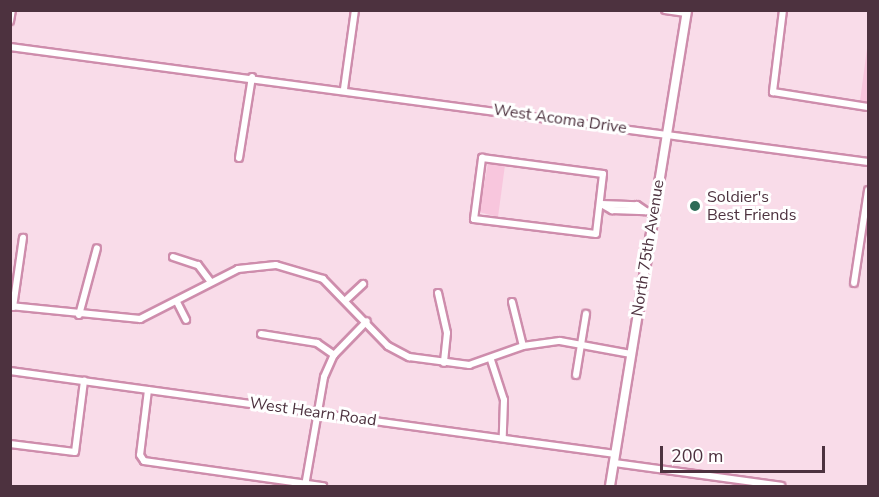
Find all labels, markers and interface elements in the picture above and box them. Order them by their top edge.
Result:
street label: West Acoma Drive [492,100,628,138]
street label: North 75th Avenue [628,178,668,318]
place label: Soldier's Best Friends [707,187,796,225]
marker: Soldier's Best Friends [688,199,702,213]
street label: West Hearn Road [248,394,378,430]
scale bar [663,434,828,472]
text: 200 m [671,444,723,468]

